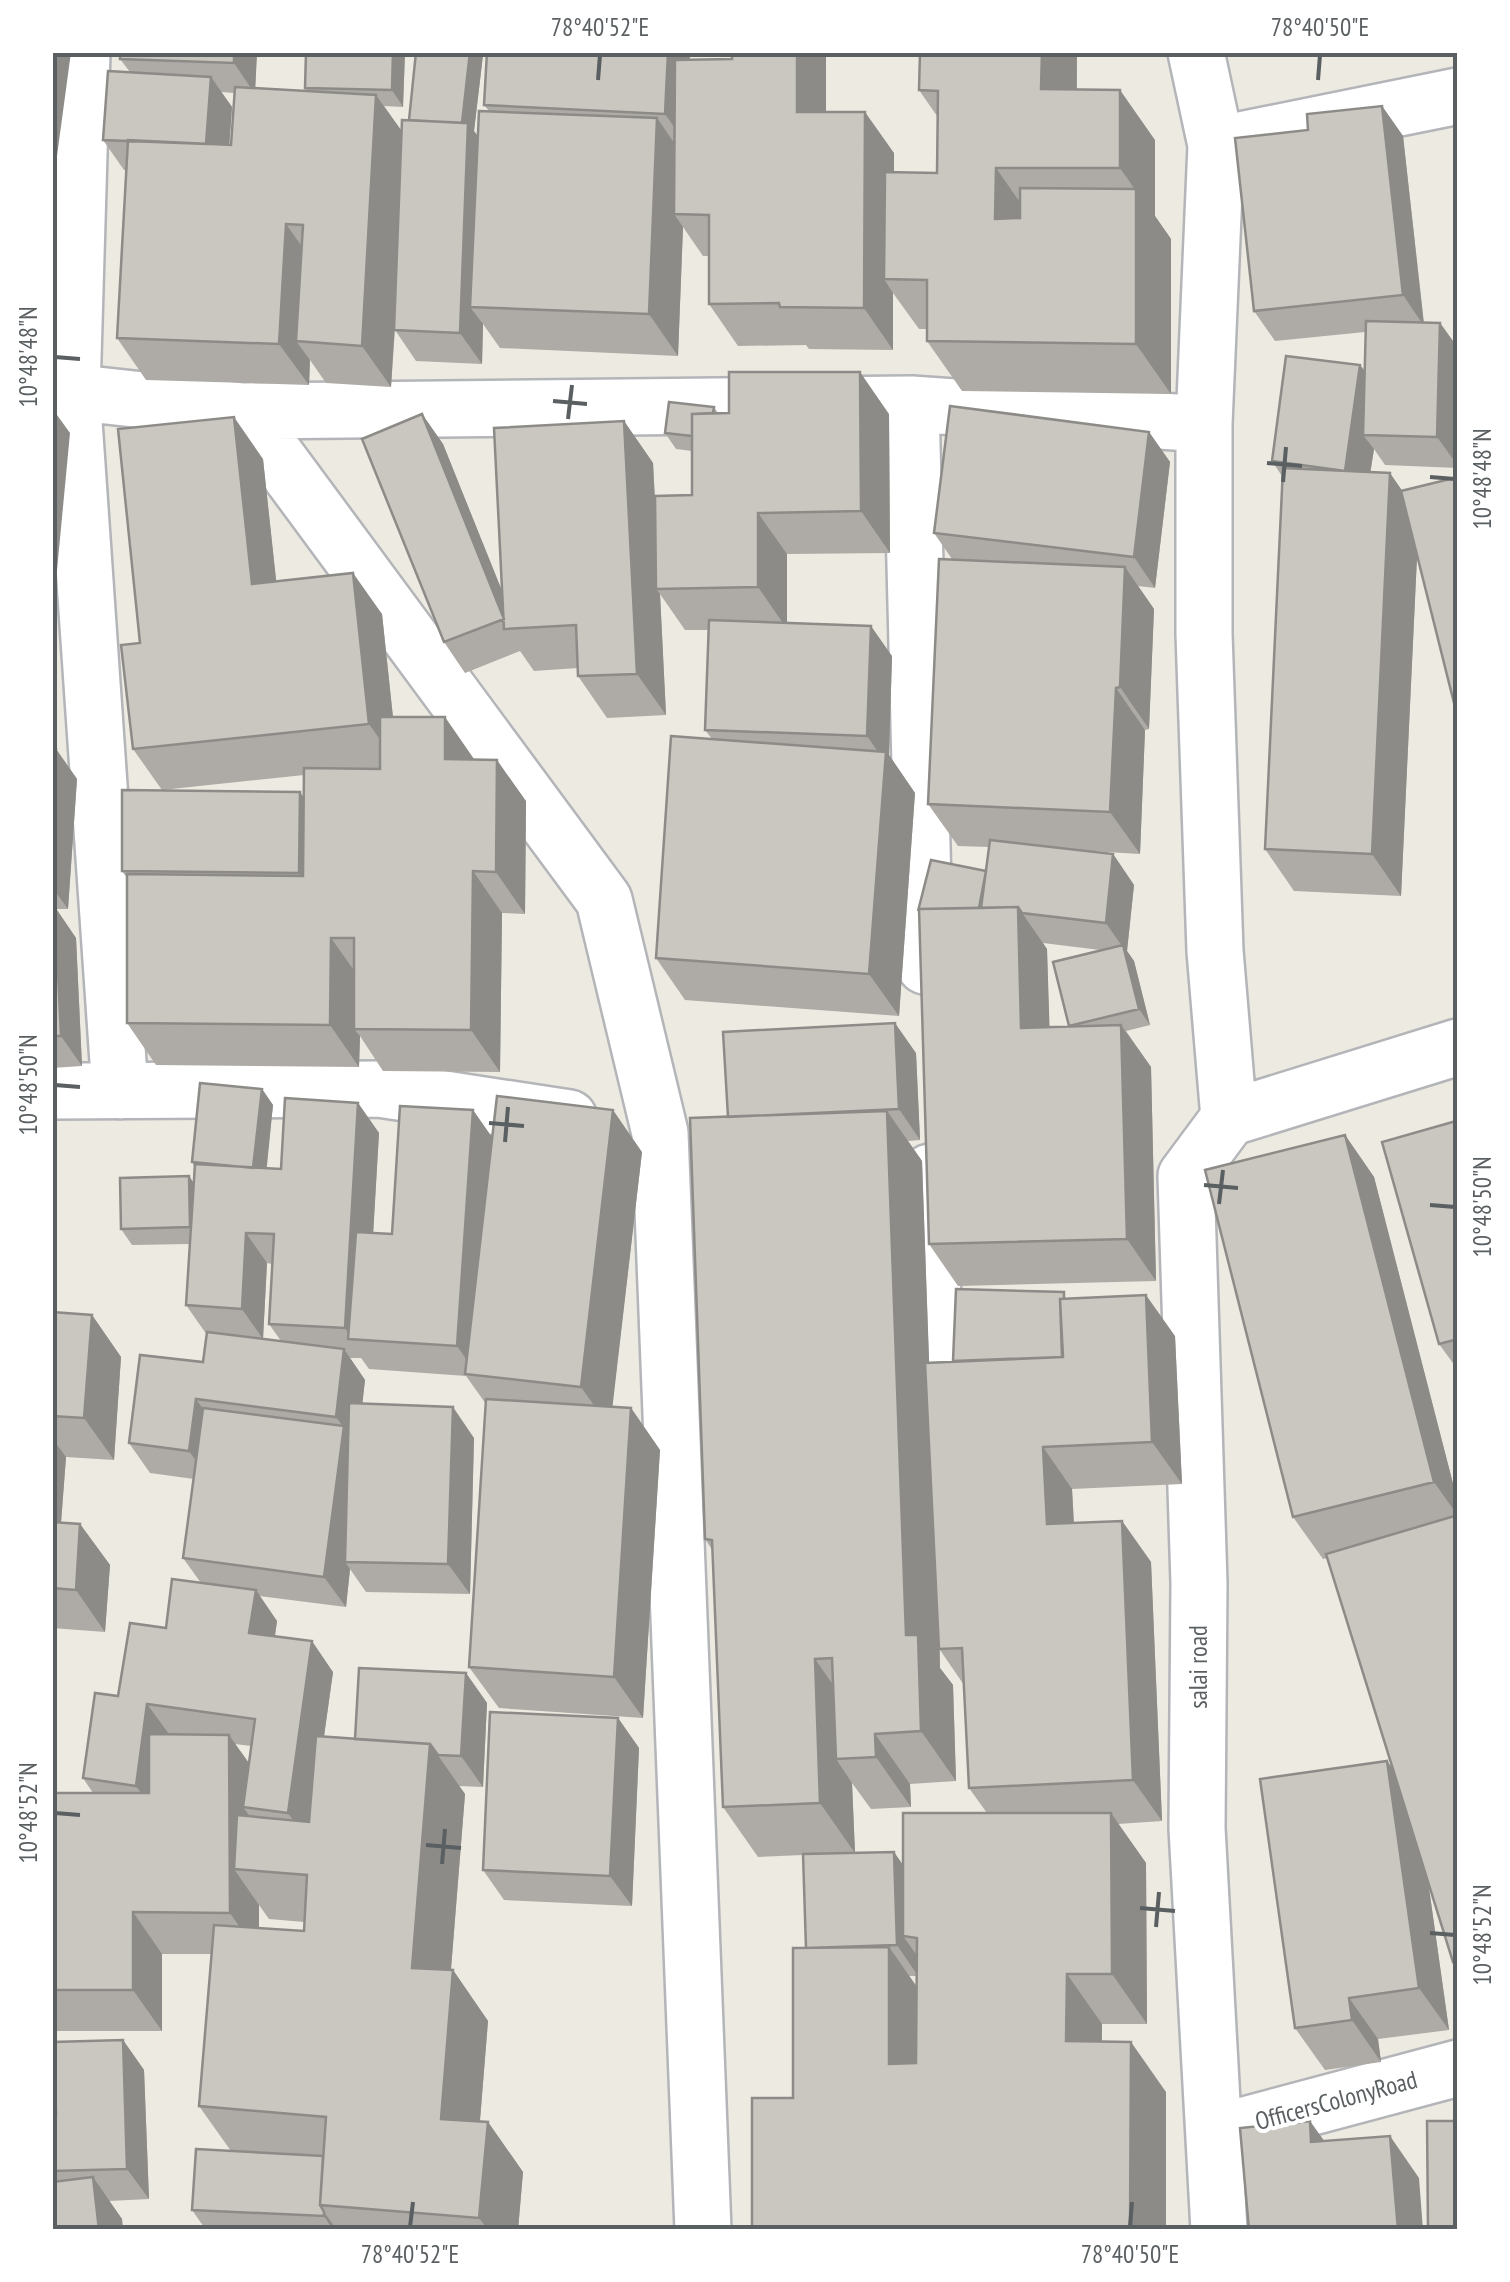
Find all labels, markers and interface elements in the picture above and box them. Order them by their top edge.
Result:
text: 78°40'52"E [551,11,649,43]
text: 78°40'50"E [1271,11,1369,43]
text: 10°48'48"N [12,306,44,408]
text: 10°48'48"N [1466,428,1498,530]
text: 10°48'50"N [12,1034,44,1136]
text: 10°48'50"N [1466,1156,1498,1258]
street label: salai road [1182,1625,1214,1709]
text: 10°48'52"N [12,1762,44,1864]
text: 10°48'52"N [1466,1884,1498,1986]
street label: OfficersColonyRoad [1251,2063,1421,2137]
text: 78°40'52"E [361,2238,459,2270]
text: 78°40'50"E [1081,2238,1179,2270]

